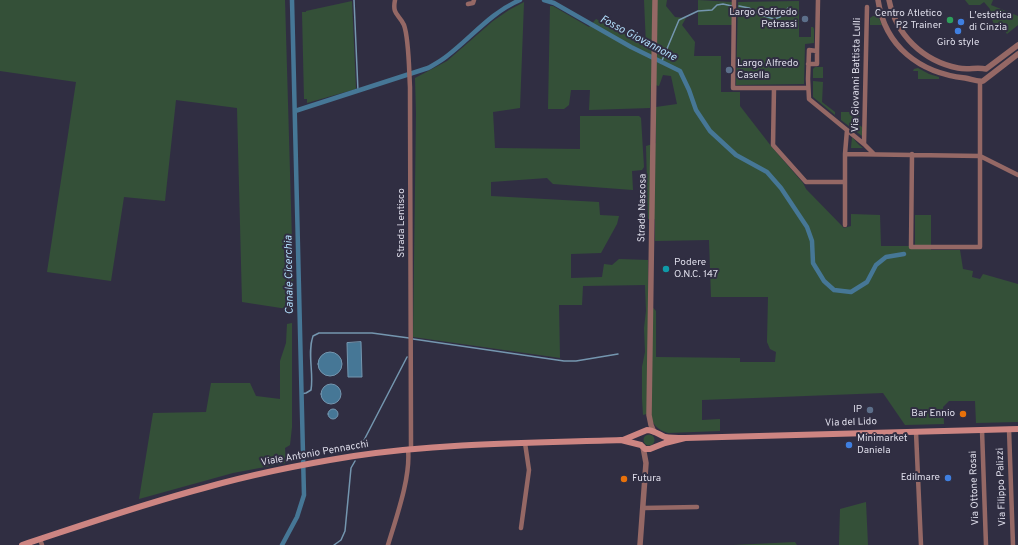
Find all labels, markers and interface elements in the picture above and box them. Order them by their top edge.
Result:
place label: Largo Goffredo Petrassi [729,7,797,30]
place label: Centro Atletico P2 Trainer [875,8,942,32]
place label: L'estetica di Cinzia [969,10,1012,34]
water label: Fosso Giovannone [597,13,679,65]
marker: Largo Goffredo Petrassi [800,14,810,24]
marker: Centro Atletico P2 Trainer [945,15,955,25]
marker: L'estetica di Cinzia [956,17,966,27]
street label: Via Giovanni Battista Lulli [850,18,864,132]
marker: Girò style [953,26,963,36]
place label: Girò style [937,37,979,49]
place label: Largo Alfredo Casella [737,58,798,82]
marker: Largo Alfredo Casella [724,65,734,75]
street label: Strada Nascosa [636,174,650,242]
street label: Strada Lentisco [396,188,408,258]
water label: Canale Cicerchia [283,235,297,315]
place label: Podere O.N.C. 147 [674,257,718,280]
marker: Podere O.N.C. 147 [661,264,671,274]
place label: IP [853,404,862,416]
marker: IP [865,405,875,415]
place label: Bar Ennio [911,408,955,420]
marker: Bar Ennio [958,409,968,419]
street label: Via del Lido [825,416,877,430]
place label: Minimarket Daniela [857,433,908,456]
street label: Viale Antonio Pennacchi [260,439,370,469]
marker: Minimarket Daniela [844,440,854,450]
street label: Via Filippo Palizzi [995,448,1009,526]
street label: Via Ottone Rosai [968,451,982,525]
place label: Edilmare [901,472,940,484]
place label: Futura [632,473,661,485]
marker: Edilmare [943,473,953,483]
marker: Futura [619,474,629,484]

